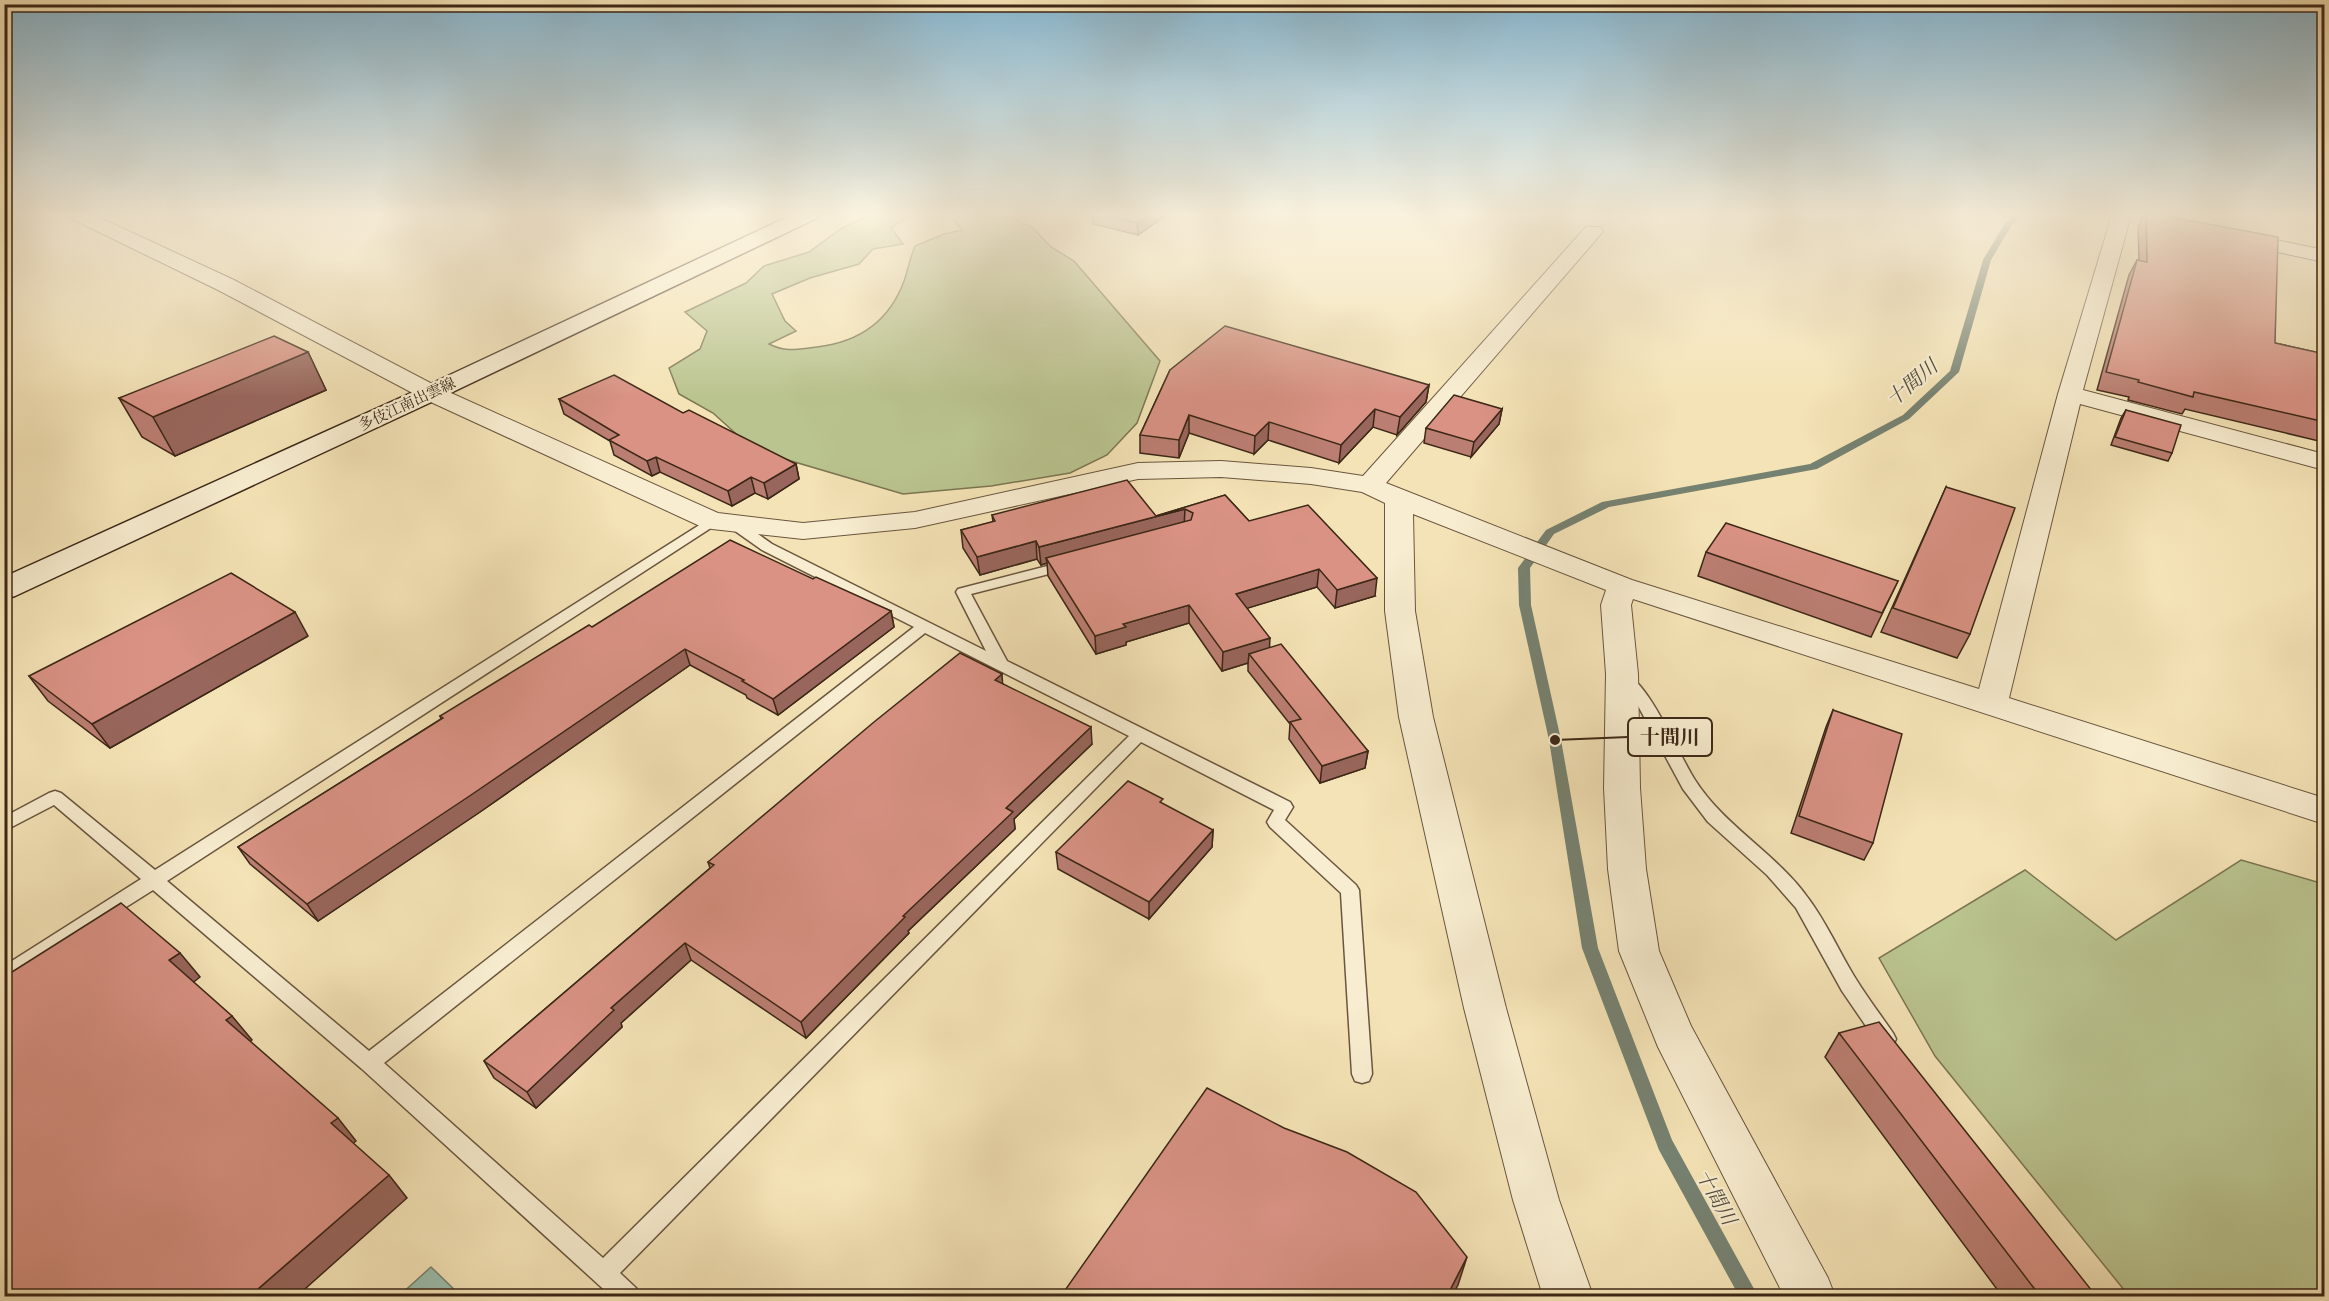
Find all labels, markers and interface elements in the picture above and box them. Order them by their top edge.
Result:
water label: 十間川 [1880,352,1945,413]
street label: 多伎江南出雲線 [355,373,459,435]
callout: 十間川 [1628,718,1712,756]
text: 十間川 [1640,724,1700,751]
water label: 十間川 [1690,1164,1743,1232]

